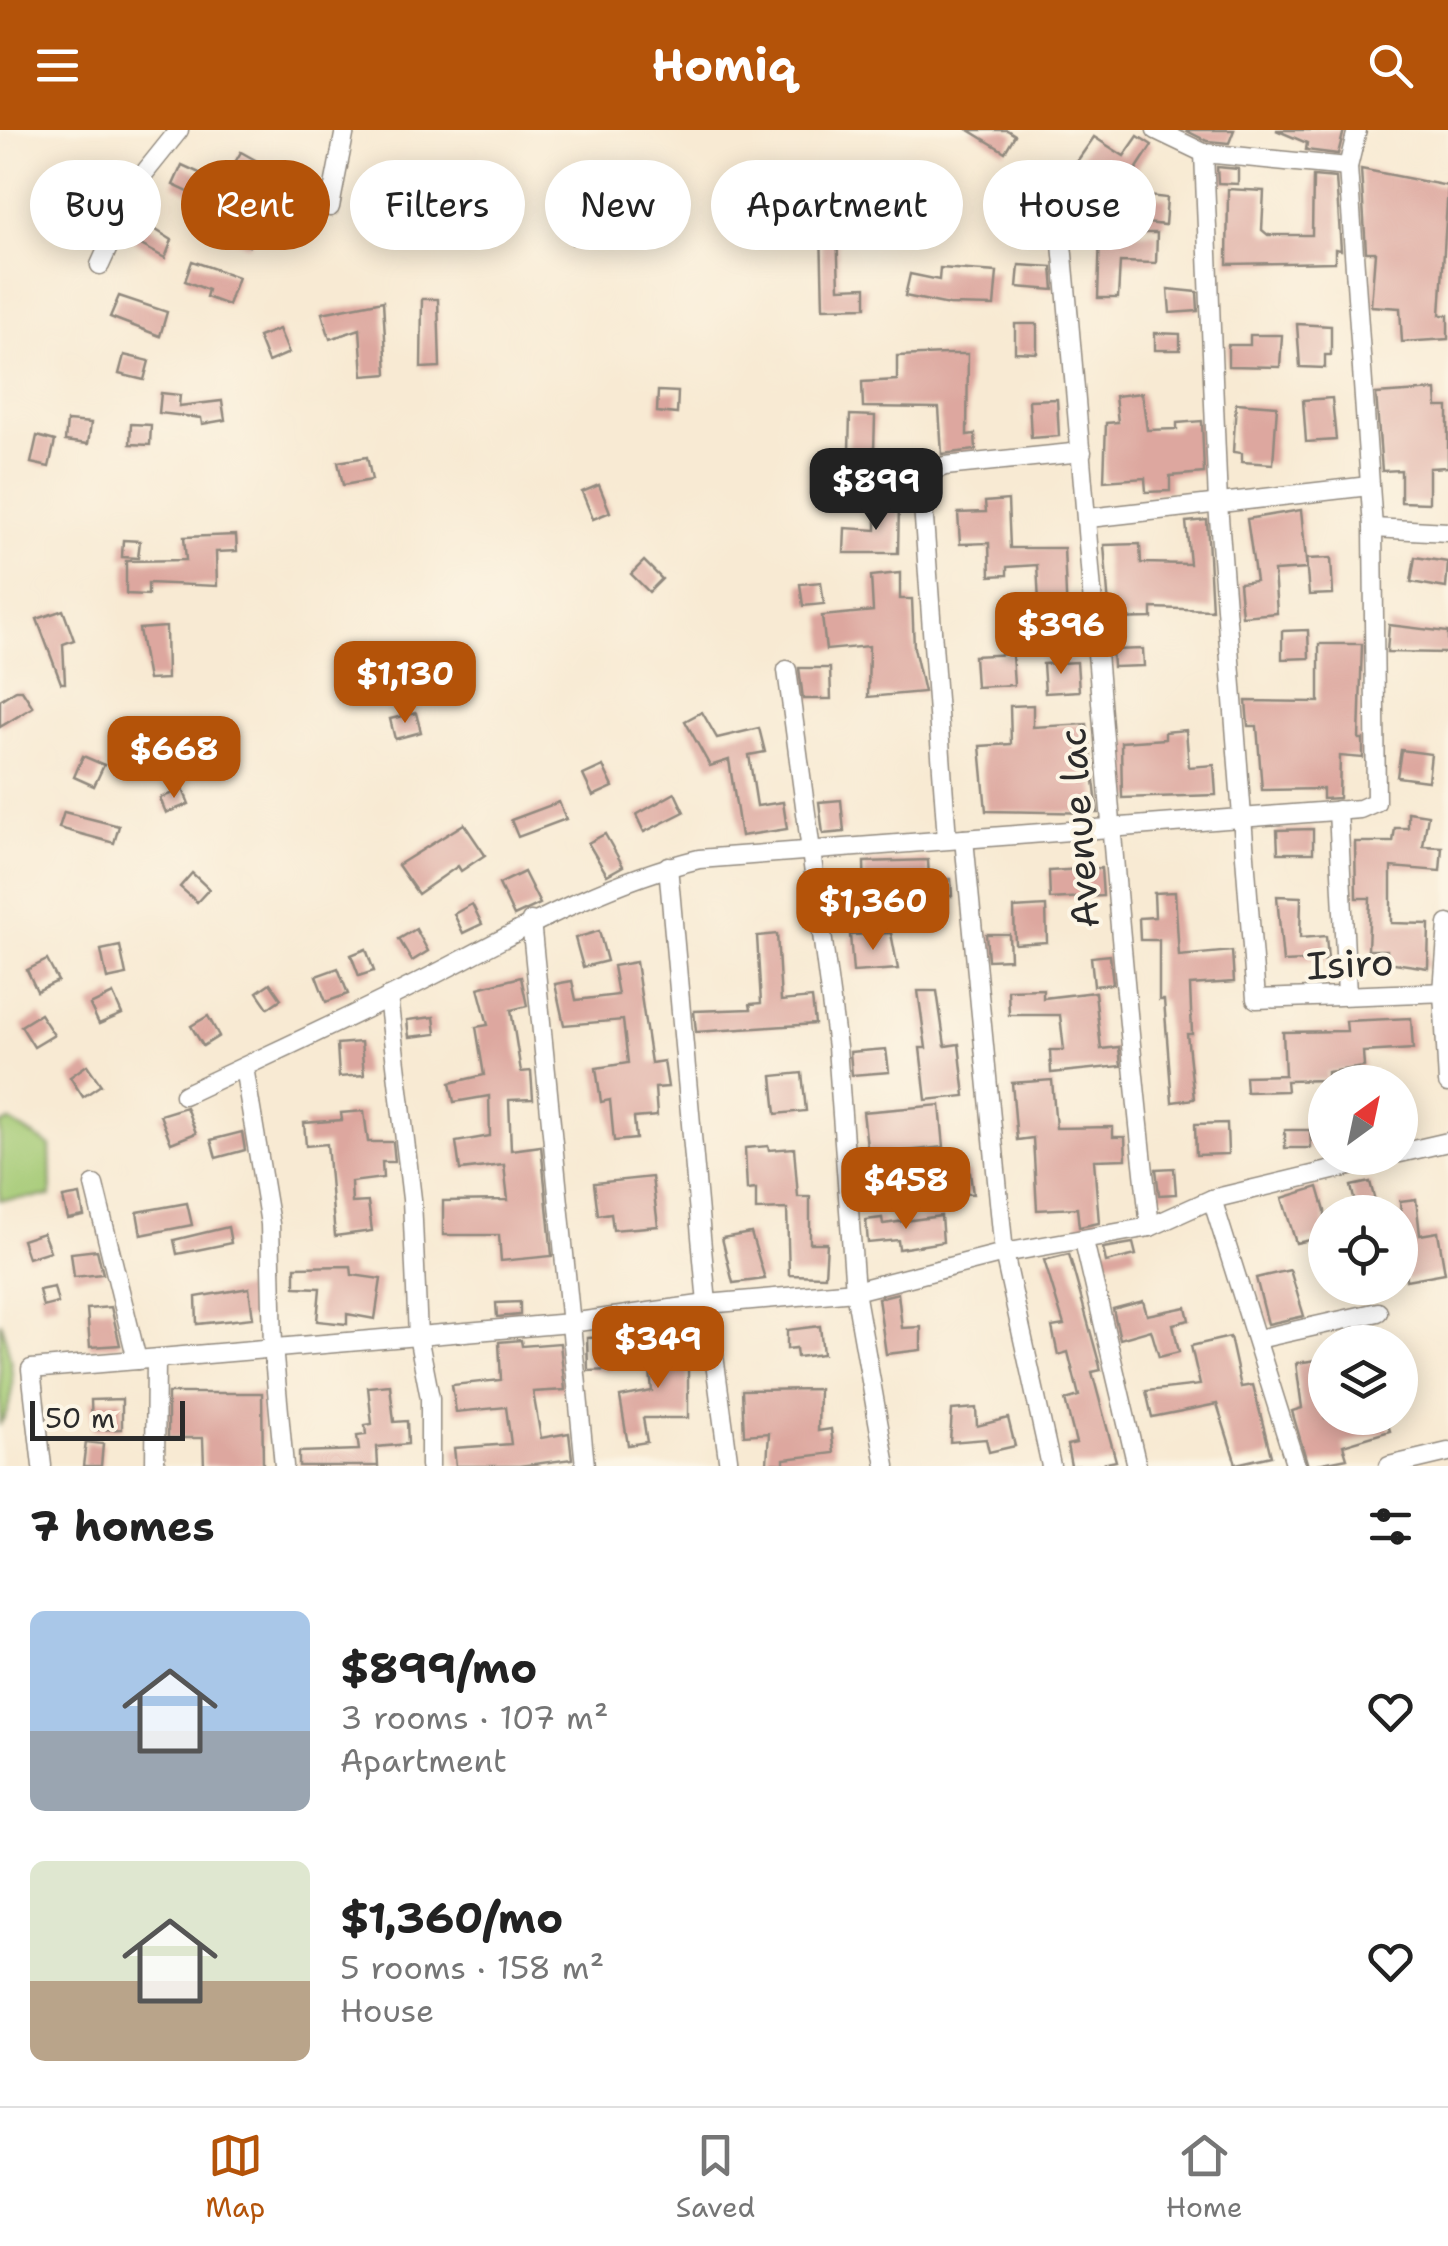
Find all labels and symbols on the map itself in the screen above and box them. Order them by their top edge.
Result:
pin: $899 [817,448,935,533]
pin: $396 [1002,592,1120,677]
pin: $1,130 [324,641,486,726]
pin: $668 [115,716,233,801]
street label: Avenue lac [1046,726,1111,930]
pin: $1,360 [792,868,954,953]
street label: Isiro [1305,936,1395,991]
north arrow [1308,1065,1418,1175]
pin: $458 [847,1147,965,1232]
pin: $349 [599,1306,717,1391]
scale bar [30,1396,185,1440]

